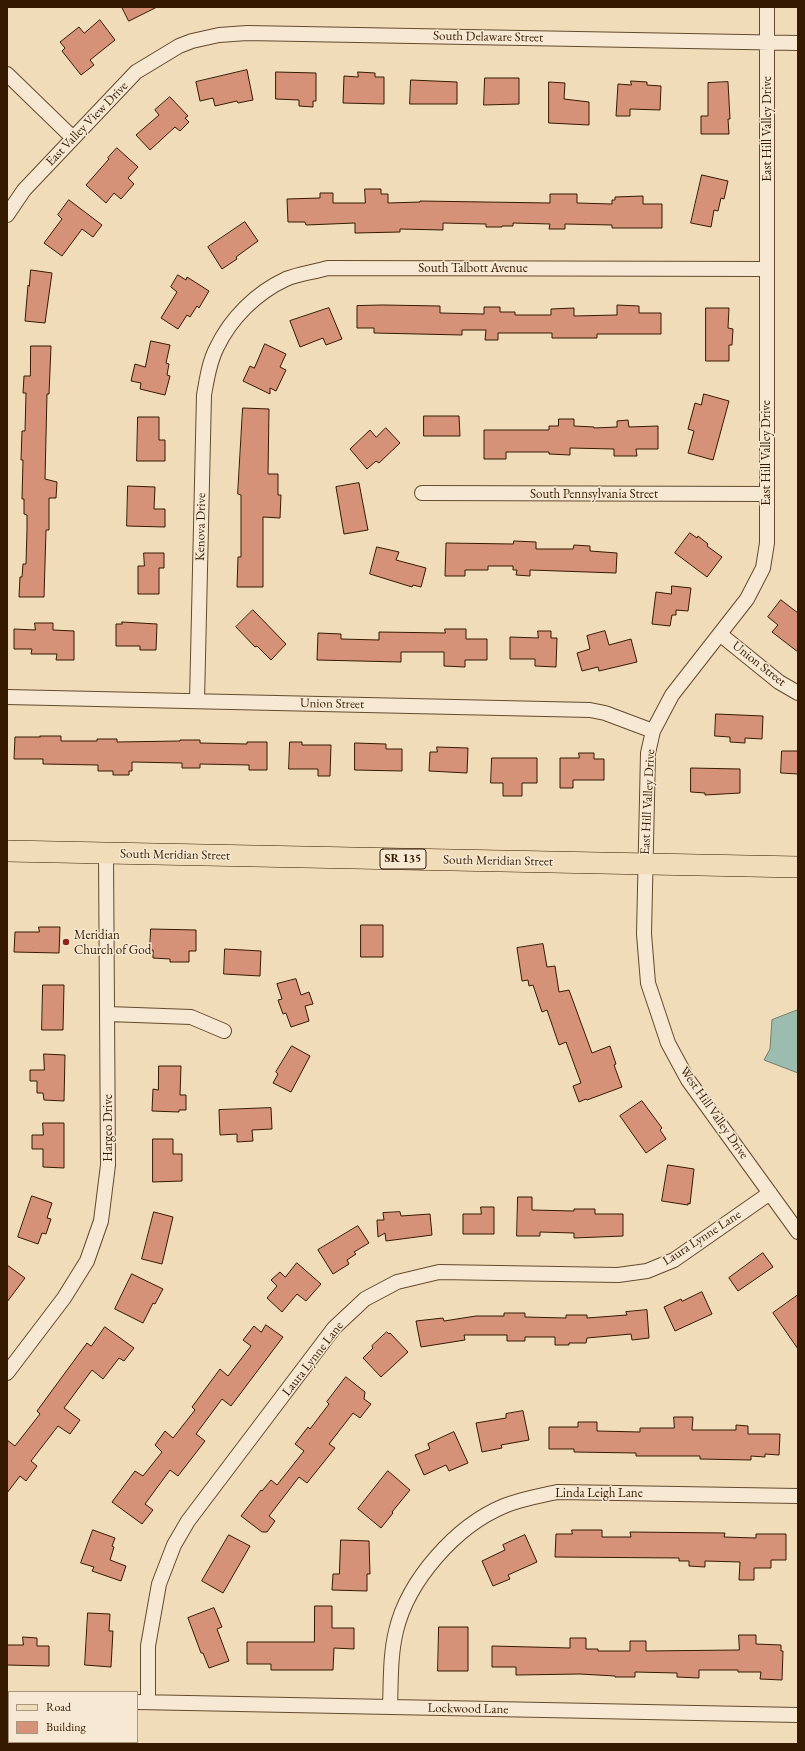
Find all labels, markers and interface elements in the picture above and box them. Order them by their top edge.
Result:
street label: South Delaware Street [433,28,543,46]
street label: East Hill Valley Drive [759,76,775,182]
street label: East Valley View Drive [43,79,131,169]
street label: South Talbott Avenue [418,260,528,276]
street label: East Hill Valley Drive [758,400,774,506]
street label: South Pennsylvania Street [530,486,658,502]
street label: Kenova Drive [193,493,209,561]
street label: Union Street [729,638,789,690]
street label: Union Street [300,696,364,712]
street label: East Hill Valley Drive [637,749,659,855]
street label: South Meridian Street [120,846,230,864]
road number: SR 135 [380,849,426,869]
street label: South Meridian Street [443,852,553,870]
place label: Meridian Church of God [74,927,151,958]
marker: Meridian Church of God [61,937,71,947]
street label: West Hill Valley Drive [676,1064,752,1162]
street label: Hargeo Drive [100,1094,116,1162]
street label: Laura Lynne Lane [660,1207,744,1269]
street label: Laura Lynne Lane [279,1319,347,1399]
street label: Linda Leigh Lane [555,1485,643,1501]
legend [8,1691,138,1743]
text: Road [46,1699,71,1715]
street label: Lockwood Lane [427,1700,509,1718]
text: Building [46,1719,86,1735]

